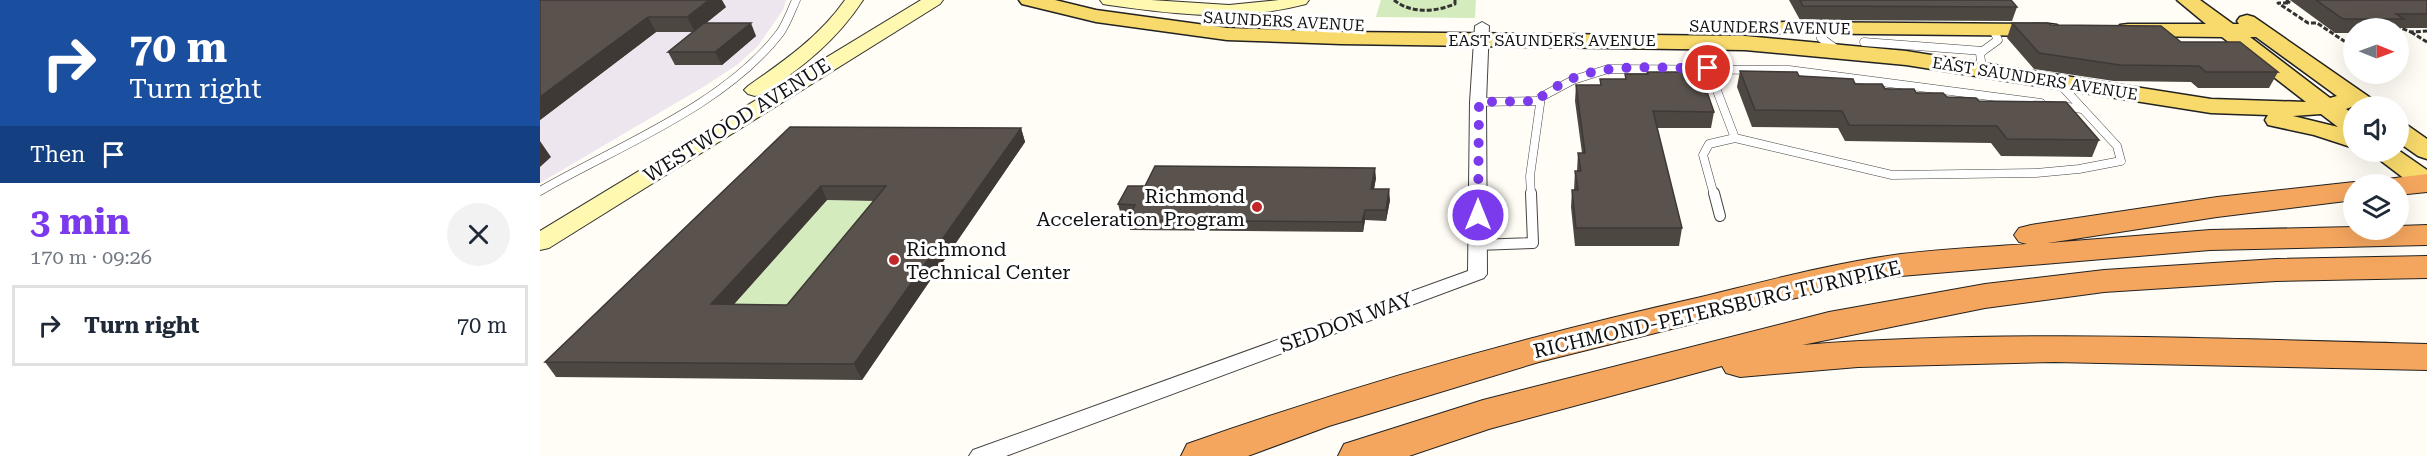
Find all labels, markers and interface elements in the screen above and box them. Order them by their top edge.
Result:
street label: SAUNDERS AVENUE [1203,8,1365,35]
street label: SAUNDERS AVENUE [1689,17,1851,38]
north arrow [2343,18,2409,84]
map controls [2343,18,2409,240]
text: 70 m [129,23,227,72]
icon: right [30,24,108,102]
street label: EAST SAUNDERS AVENUE [1448,31,1656,50]
pin [1682,42,1733,93]
icon: arrive [1691,51,1724,84]
street label: WESTWOOD AVENUE [639,53,835,187]
street label: EAST SAUNDERS AVENUE [1931,53,2139,104]
text: Turn right [129,73,262,105]
button: sound [2343,96,2409,162]
icon: arrive [97,138,130,171]
text: Then [30,142,85,167]
button: layers [2343,174,2409,240]
position arrow [1446,183,1510,247]
place label: Richmond Acceleration Program [1036,184,1245,231]
marker: Richmond Acceleration Program [1250,200,1264,214]
text: 3 min [30,201,130,243]
button: close [447,203,510,266]
place label: Richmond Technical Center [906,237,1071,284]
text: 170 m · 09:26 [30,245,152,269]
marker: Richmond Technical Center [887,253,901,267]
street label: RICHMOND-PETERSBURG TURNPIKE [1531,255,1903,363]
street label: SEDDON WAY [1276,287,1416,357]
icon: right [33,309,66,342]
text: Turn right [84,313,199,338]
text: 70 m [457,313,507,338]

